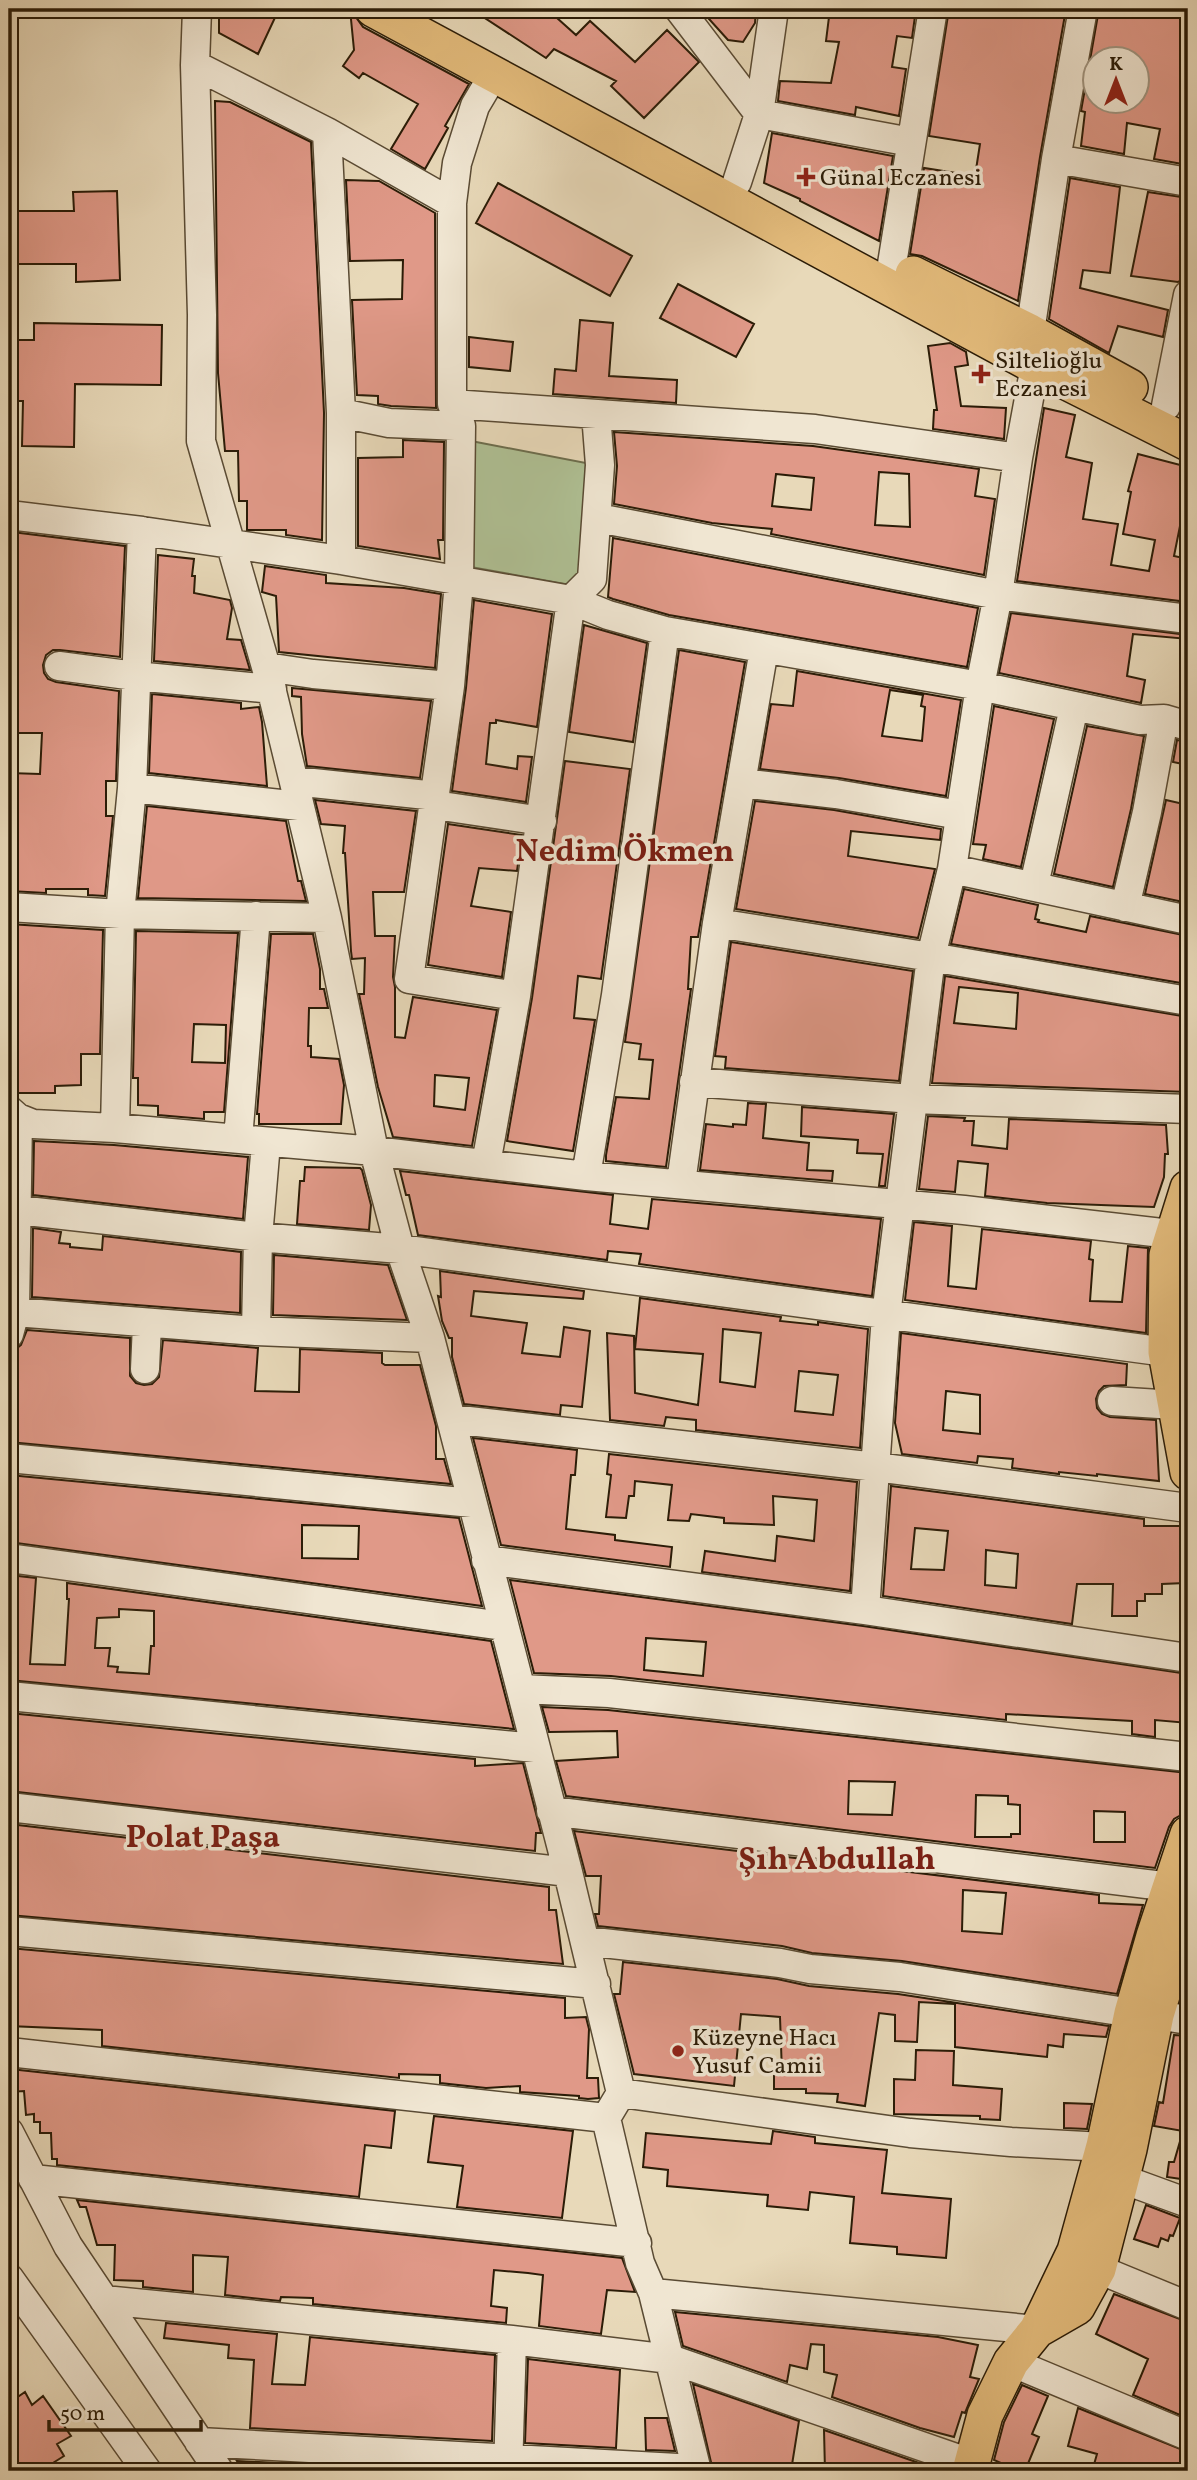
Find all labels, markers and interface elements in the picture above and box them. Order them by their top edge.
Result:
north arrow [1082,46,1152,116]
text: K [1109,52,1123,78]
place label: Günal Eczanesi [820,162,982,196]
marker: Günal Eczanesi [798,169,814,185]
place label: Siltelioğlu Eczanesi [995,345,1102,407]
marker: Siltelioğlu Eczanesi [973,366,989,382]
district label: Nedim Ökmen [516,831,734,875]
district label: Polat Paşa [126,1817,280,1861]
district label: Şıh Abdullah [738,1839,936,1883]
place label: Küzeyne Hacı Yusuf Camii [692,2022,836,2084]
marker: Küzeyne Hacı Yusuf Camii [670,2043,686,2059]
scale bar [49,2389,201,2433]
text: 50 m [60,2400,105,2429]

